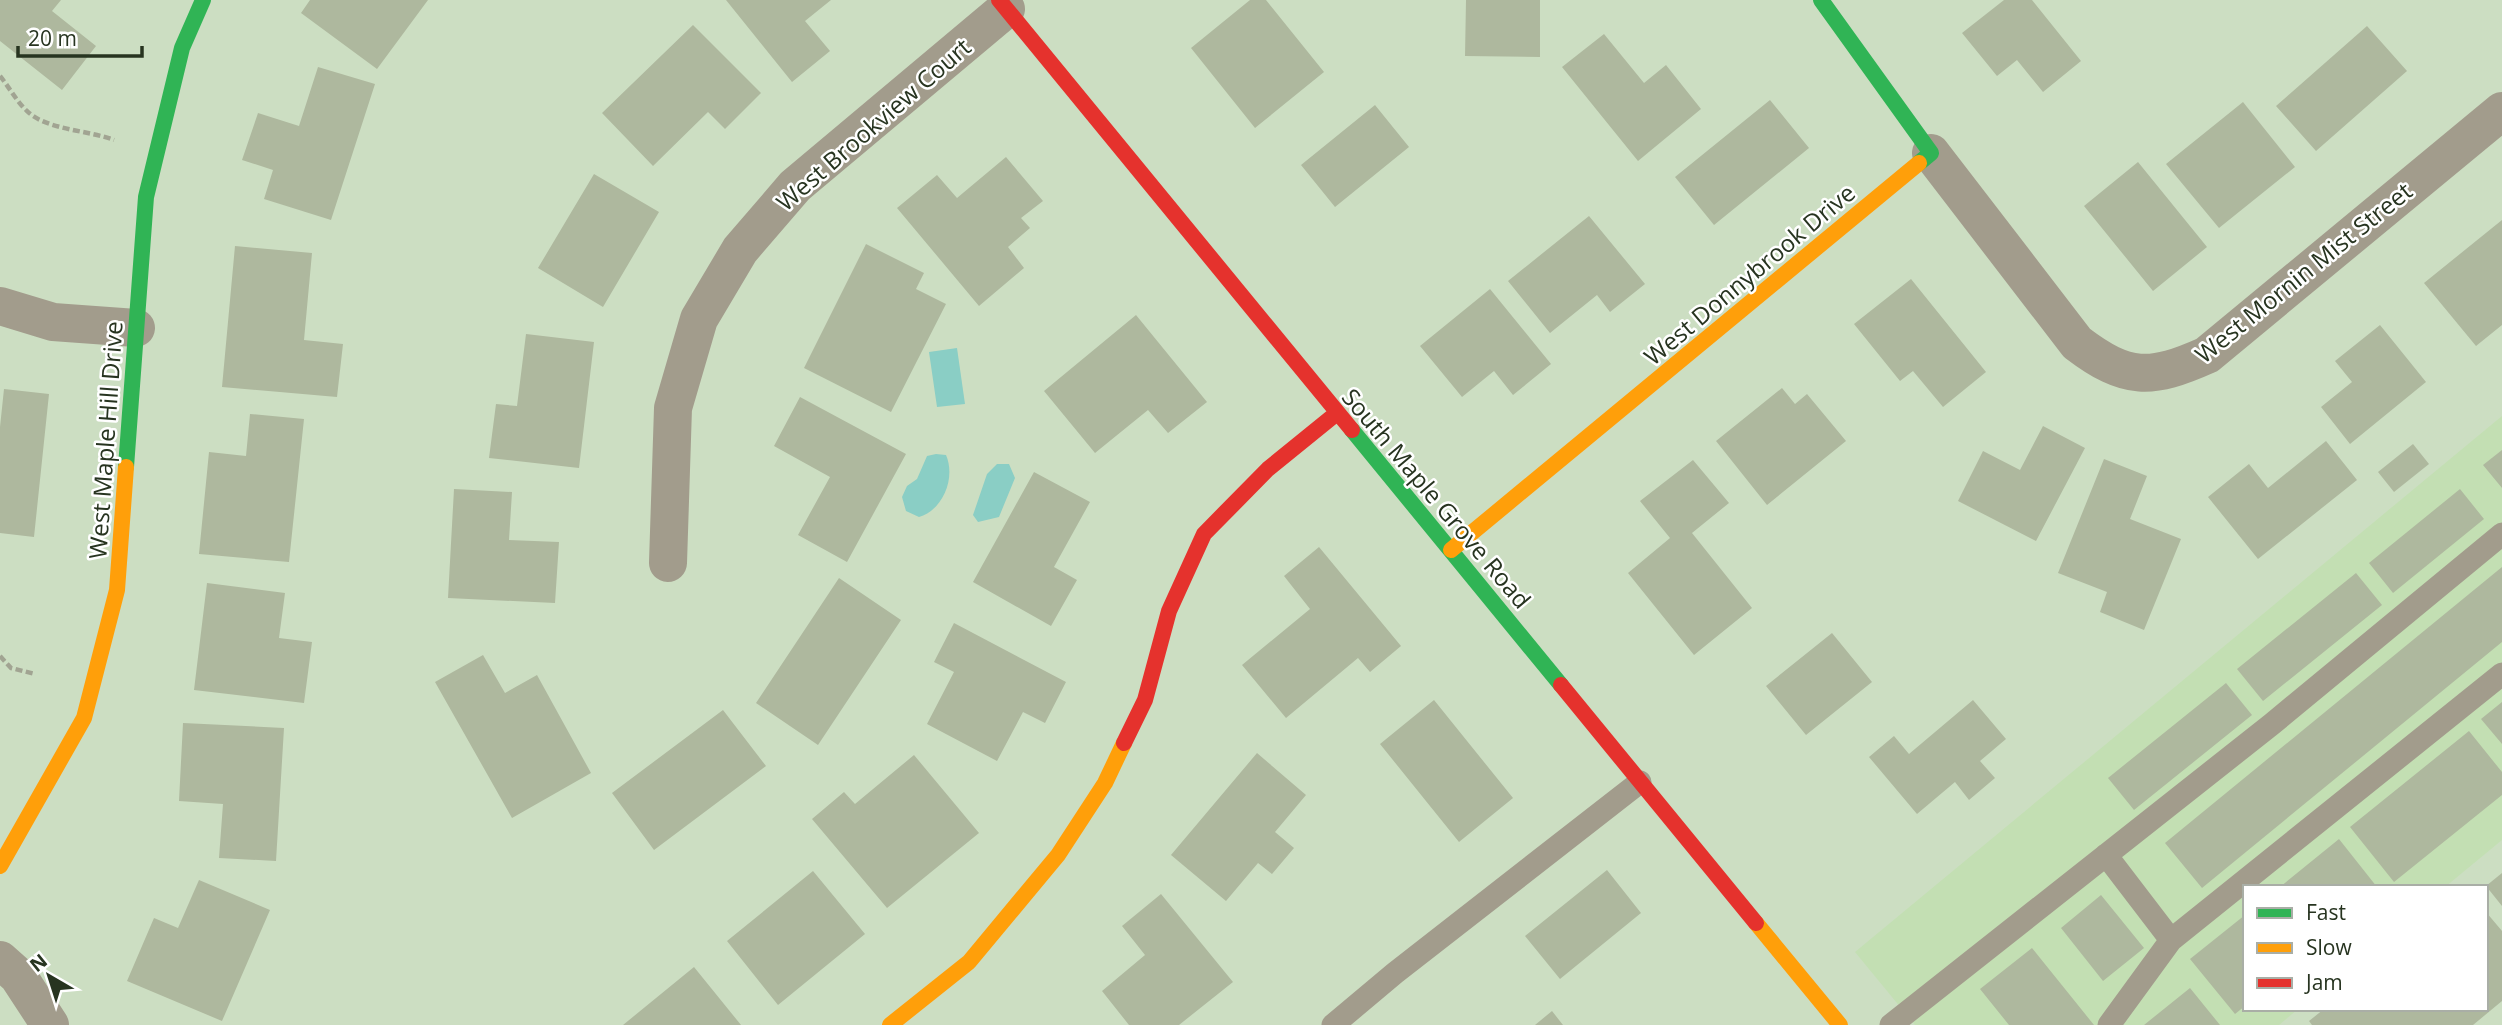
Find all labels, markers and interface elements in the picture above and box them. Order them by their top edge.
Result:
scale bar [18,14,142,58]
text: 20 m [28,24,77,52]
street label: West Brookview Court [769,30,977,218]
street label: West Mornin Mist Street [2188,174,2418,370]
street label: West Donnybrook Drive [1636,176,1862,372]
street label: West Maple Hill Drive [80,320,130,560]
street label: South Maple Grove Road [1335,381,1539,615]
legend [2243,885,2488,1011]
text: Fast [2306,898,2346,926]
text: Slow [2306,933,2352,961]
north arrow [14,941,84,1011]
text: N [24,948,52,978]
text: Jam [2304,968,2343,996]

